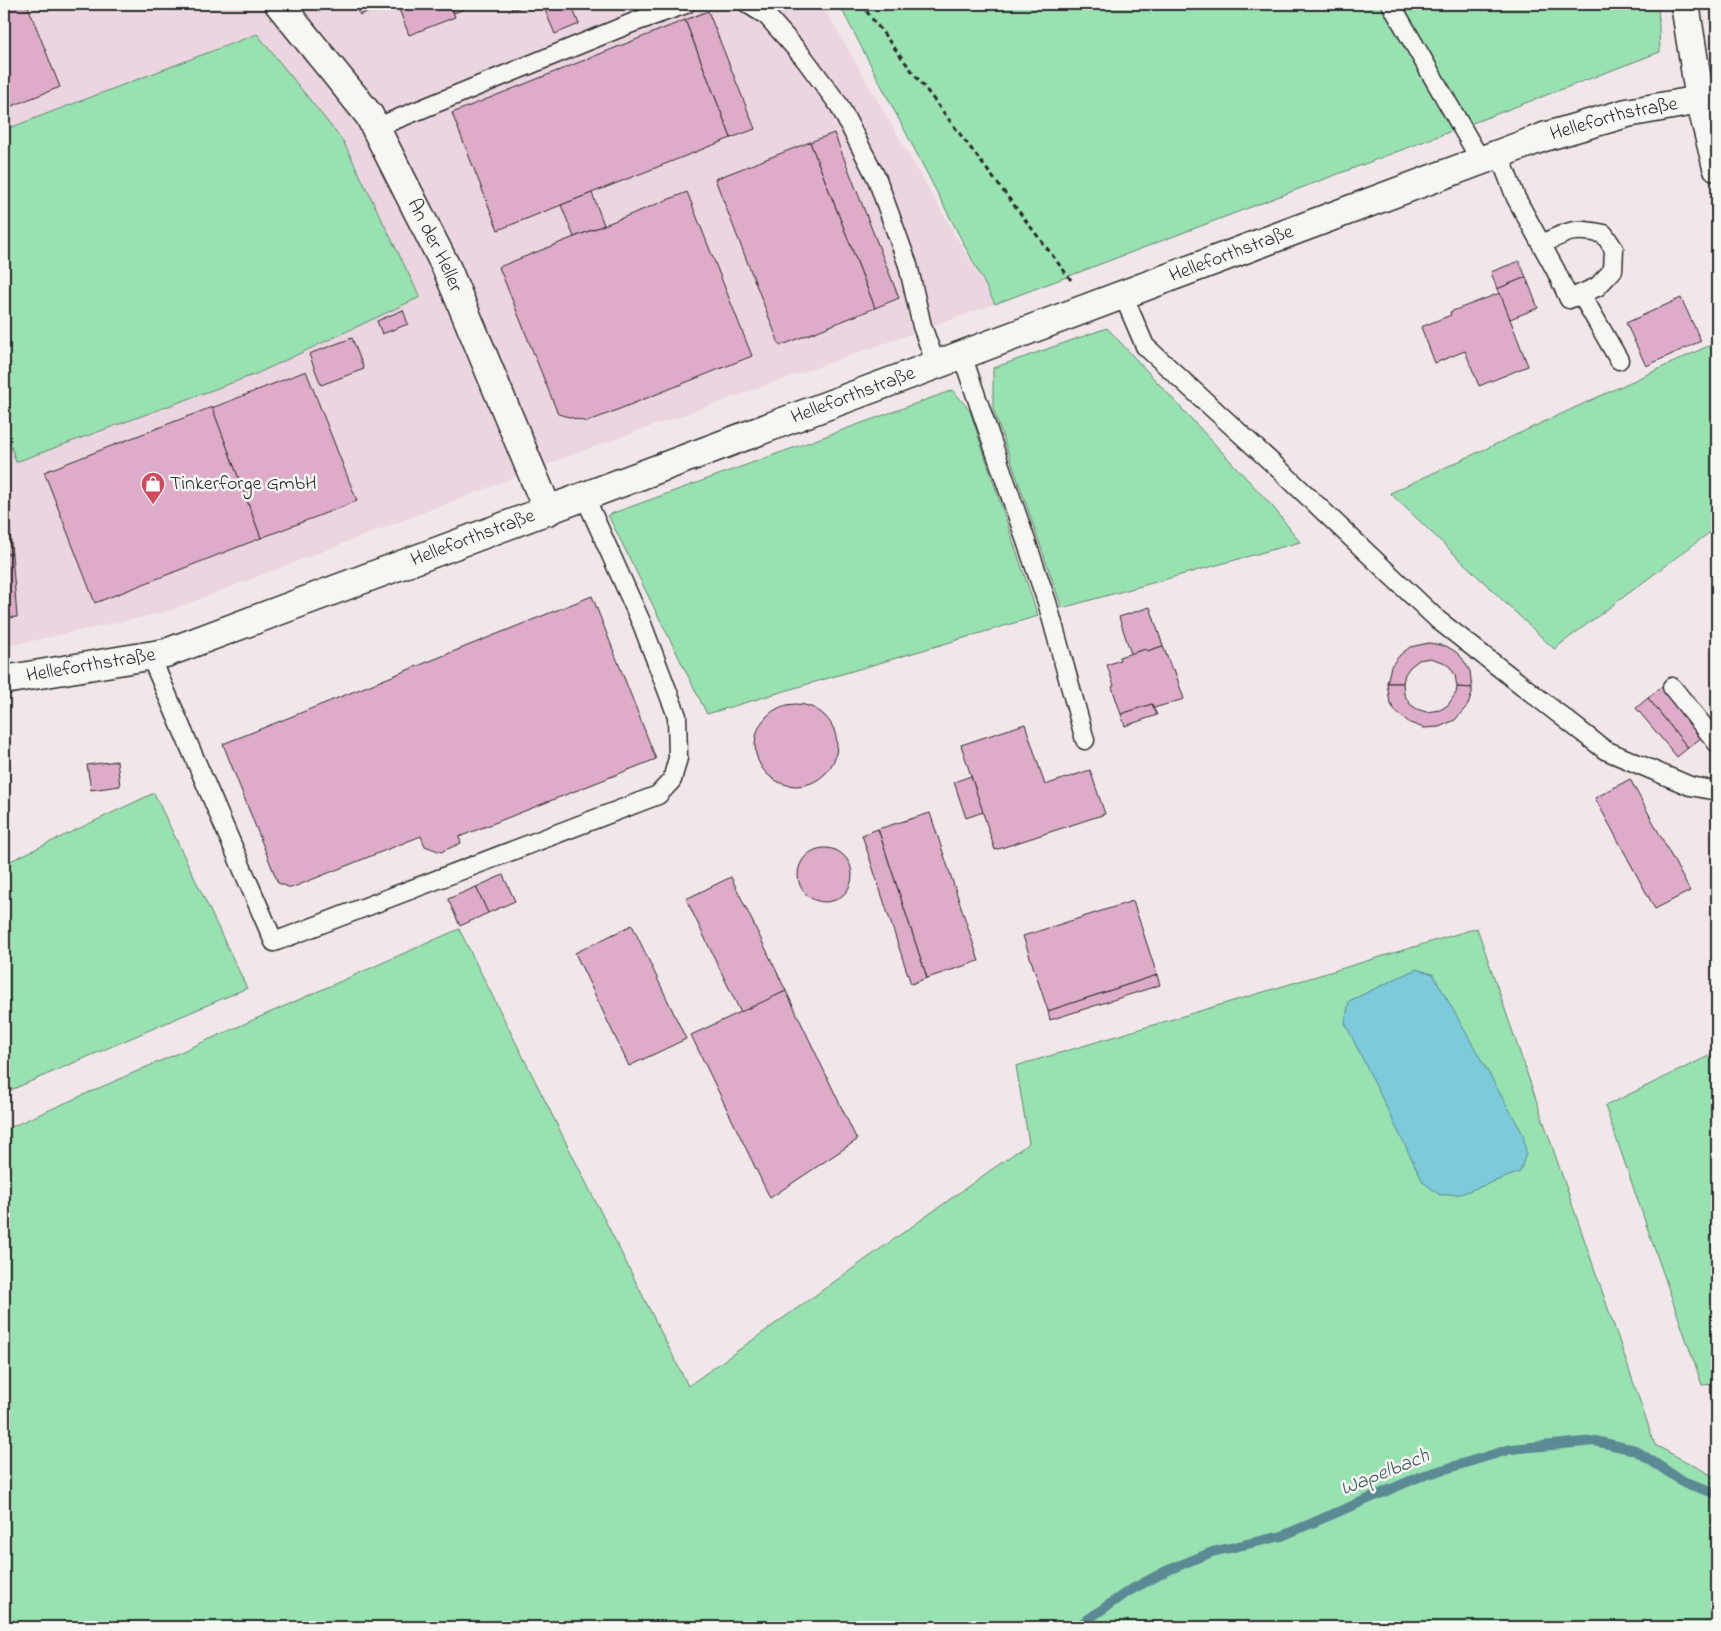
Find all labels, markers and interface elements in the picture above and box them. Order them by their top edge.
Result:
street label: Helleforthstraße [1547,90,1680,149]
street label: An der Heller [399,194,470,298]
street label: Helleforthstraße [1165,218,1298,290]
street label: Helleforthstraße [787,359,919,432]
place label: Tinkerforge GmbH [170,470,317,500]
shop icon: Tinkerforge GmbH [140,471,166,505]
street label: Helleforthstraße [407,502,539,575]
street label: Helleforthstraße [24,640,158,691]
water label: Wapelbach [1336,1441,1435,1504]

